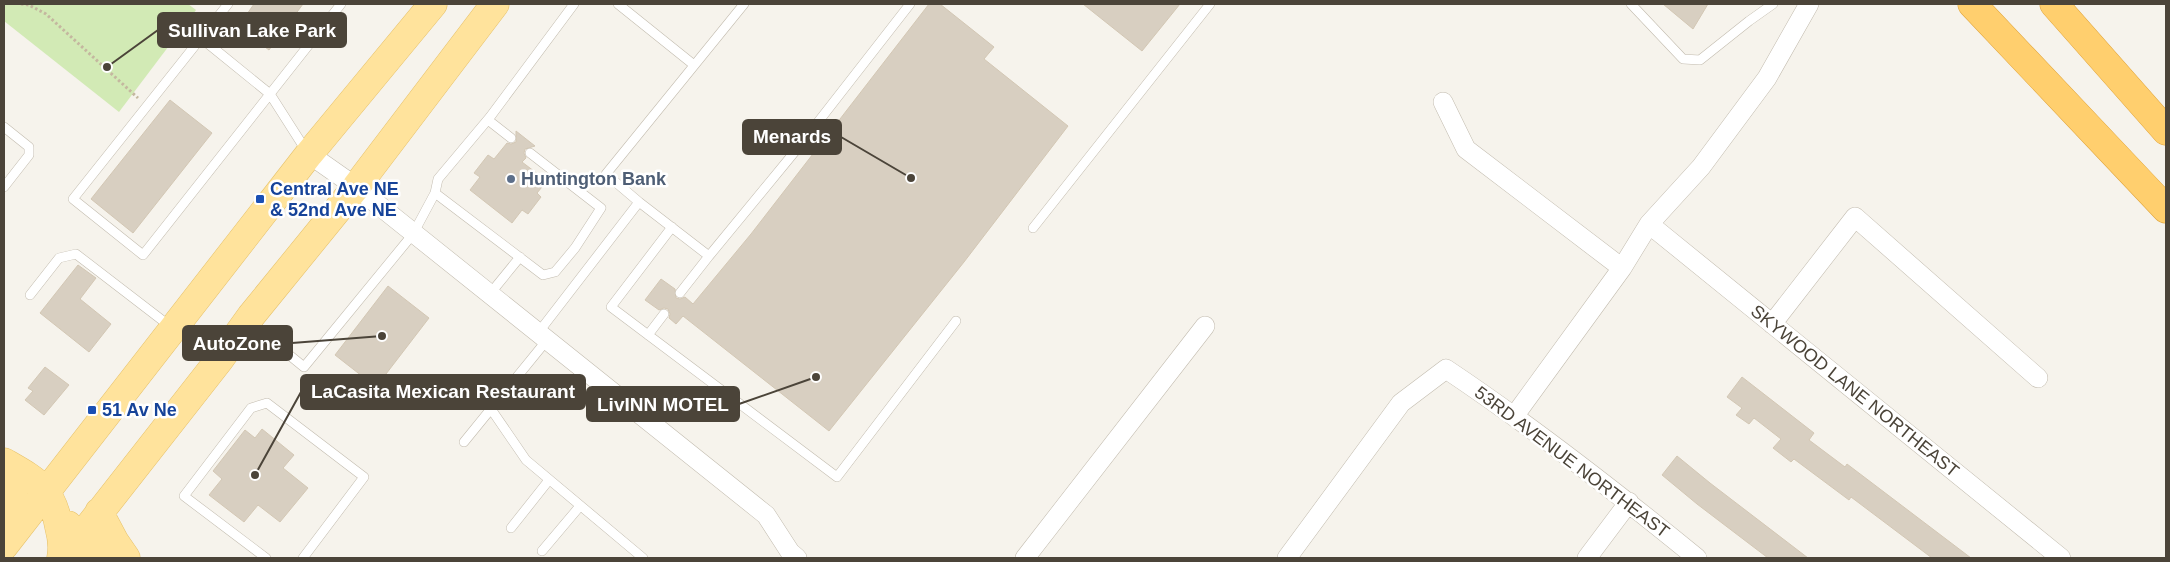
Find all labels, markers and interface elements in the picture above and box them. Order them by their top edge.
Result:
callout: Sullivan Lake Park [158,13,346,47]
text: Sullivan Lake Park [168,20,336,41]
callout: Menards [743,120,841,154]
text: Menards [753,126,831,147]
place label: Huntington Bank [521,169,667,189]
marker: Huntington Bank [505,173,517,185]
place label: Central Ave NE & 52nd Ave NE [270,179,399,220]
marker: Central Ave NE & 52nd Ave NE [254,193,266,205]
street label: SKYWOOD LANE NORTHEAST [1747,301,1963,481]
callout: AutoZone [183,326,292,360]
text: AutoZone [193,333,281,354]
callout: LaCasita Mexican Restaurant [301,375,585,409]
text: LaCasita Mexican Restaurant [311,381,576,402]
street label: 53RD AVENUE NORTHEAST [1471,382,1673,542]
callout: LivINN MOTEL [587,387,739,421]
text: LivINN MOTEL [597,394,729,415]
place label: 51 Av Ne [102,400,177,420]
marker: 51 Av Ne [86,404,98,416]

